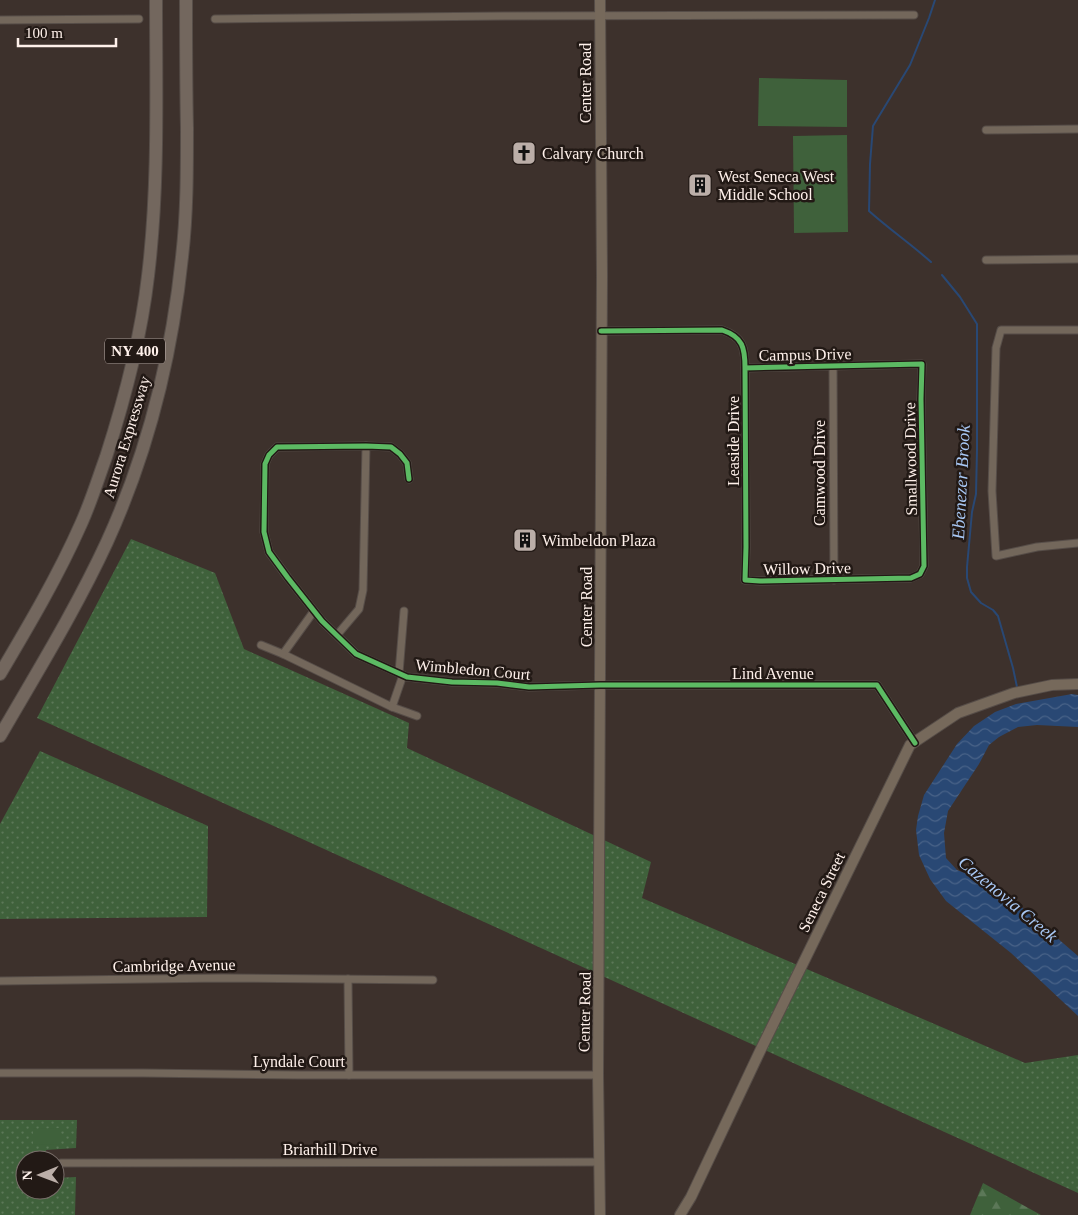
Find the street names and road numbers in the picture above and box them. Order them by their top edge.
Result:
street label: Center Road [577,43,594,123]
road number: NY 400 [105,338,165,364]
street label: Campus Drive [758,345,852,365]
street label: Aurora Expressway [100,374,154,500]
street label: Leaside Drive [725,396,742,486]
street label: Smallwood Drive [901,402,920,516]
street label: Camwood Drive [811,420,828,526]
street label: Willow Drive [763,559,851,578]
street label: Center Road [578,567,595,647]
street label: Wimbledon Court [415,656,532,683]
street label: Lind Avenue [732,665,814,682]
street label: Seneca Street [795,849,848,935]
street label: Cambridge Avenue [112,956,236,976]
street label: Center Road [575,972,594,1052]
street label: Lyndale Court [253,1053,346,1071]
street label: Briarhill Drive [283,1141,377,1158]

